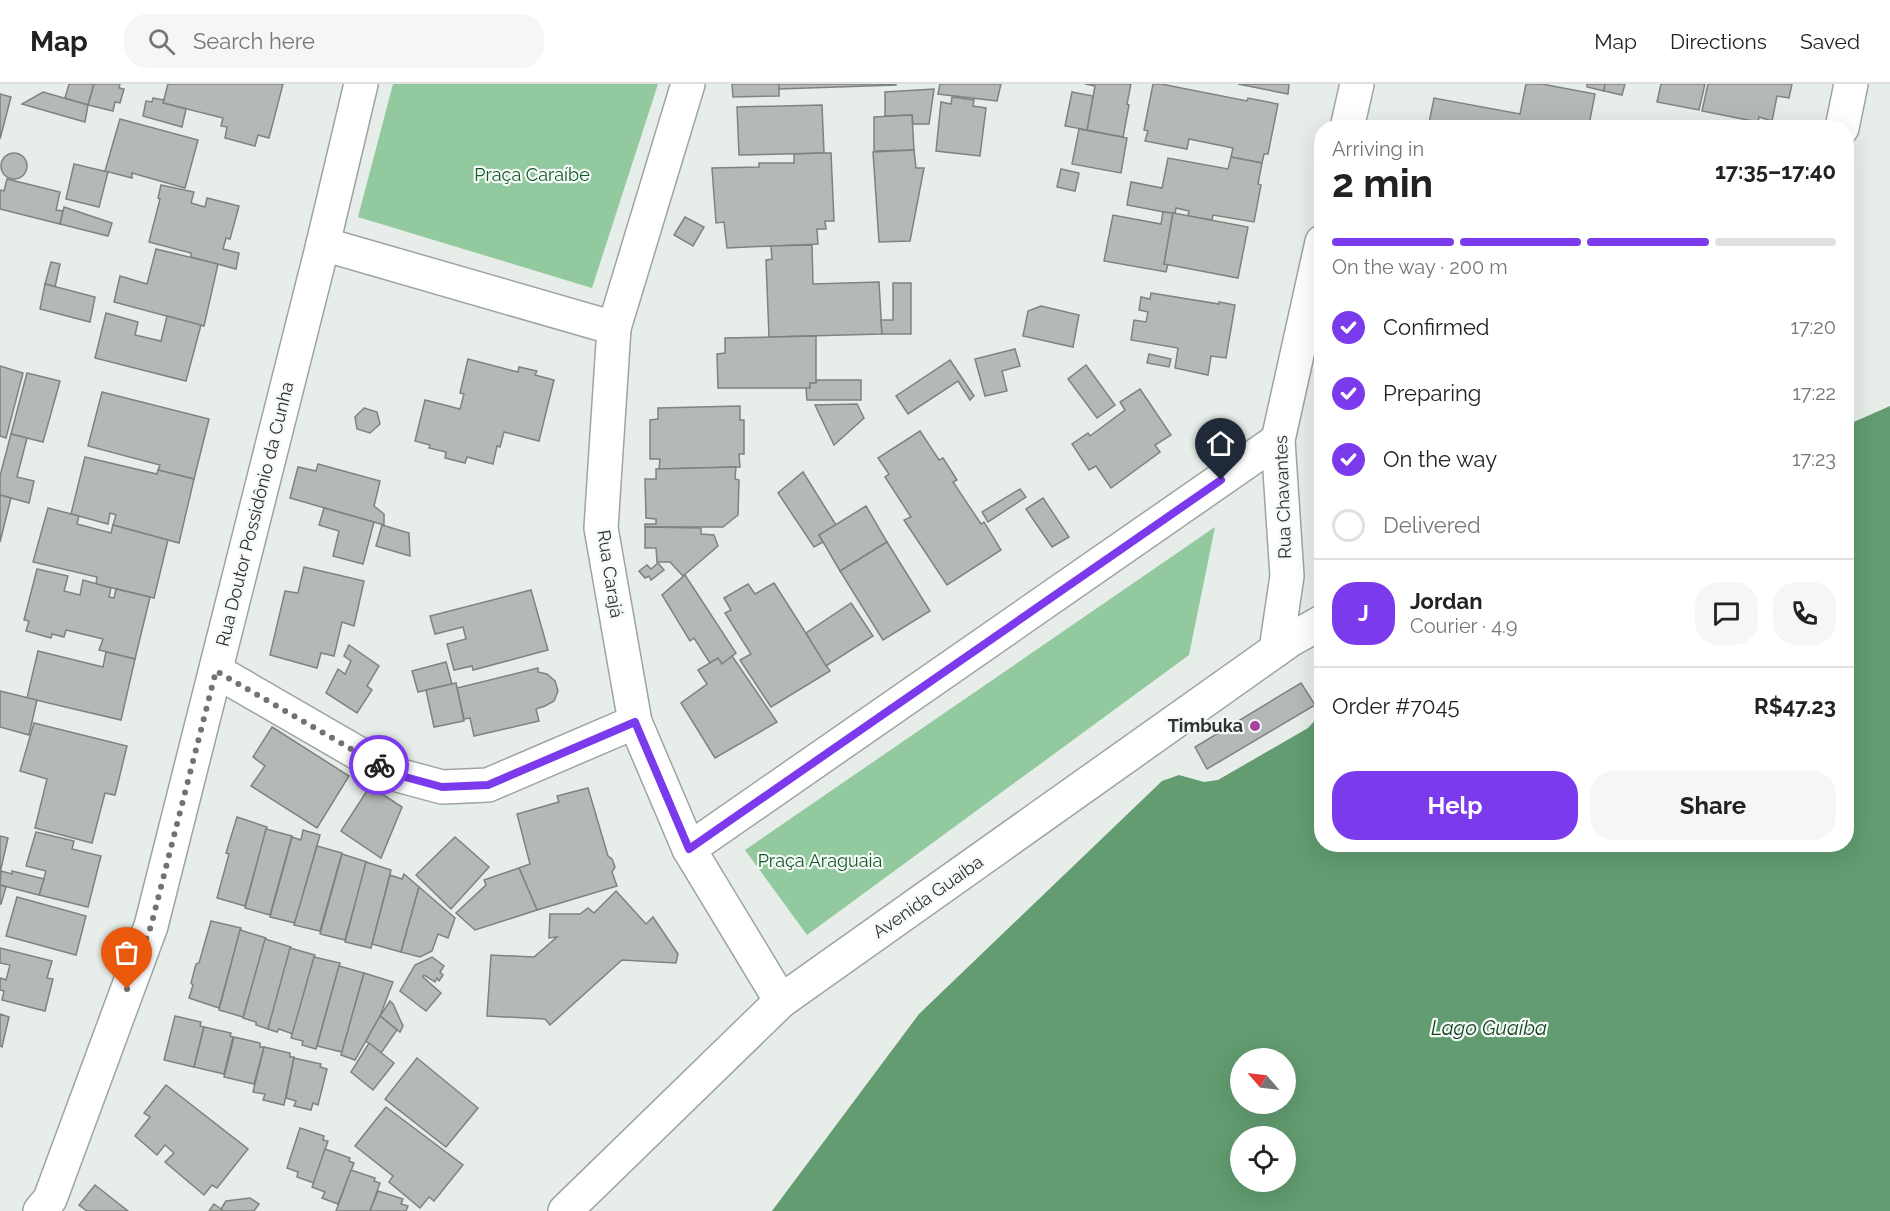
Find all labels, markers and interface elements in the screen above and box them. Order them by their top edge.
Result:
search box [124,14,544,68]
text: Map [30,25,88,58]
icon: search [145,25,178,58]
text: Search here [193,28,315,54]
text: Map [1594,29,1637,54]
text: Directions [1670,29,1767,54]
text: Saved [1800,29,1860,54]
text: Arriving in [1332,137,1424,161]
text: 17:35–17:40 [1715,158,1836,184]
text: 2 min [1332,160,1433,206]
park label: Praça Caraíbe [474,164,590,185]
text: On the way · 200 m [1332,255,1508,279]
icon: check [1332,311,1365,344]
text: Confirmed [1383,314,1490,340]
text: 17:20 [1790,315,1836,339]
icon: check [1332,377,1365,410]
street label: Rua Doutor Possidônio da Cunha [211,379,298,648]
text: Preparing [1383,380,1481,406]
text: 17:22 [1792,381,1836,405]
pin [1195,418,1246,480]
icon: home [1204,427,1237,460]
street label: Rua Chavantes [1270,434,1295,559]
icon: check [1332,443,1365,476]
text: On the way [1383,446,1497,472]
text: 17:23 [1792,447,1836,471]
text: Delivered [1383,512,1481,538]
street label: Rua Carajá [593,528,628,619]
button: chat [1695,582,1758,645]
button: phone [1773,582,1836,645]
text: Jordan [1410,588,1482,614]
text: J [1358,600,1369,626]
text: Courier · 4.9 [1410,614,1518,638]
text: Order #7045 [1332,693,1459,719]
text: R$47.23 [1754,693,1836,719]
place label: Timbuka [1168,715,1243,736]
marker: Timbuka [1248,719,1262,733]
courier [349,735,409,795]
icon: bike [363,749,396,782]
button: Help [1332,771,1578,840]
button: Share [1590,771,1836,840]
park label: Praça Araguaia [758,850,882,871]
street label: Avenida Guaíba [869,851,987,942]
pin [101,927,152,989]
icon: bag [110,936,143,969]
water label: Lago Guaíba [1431,1016,1547,1040]
north arrow [1230,1048,1296,1114]
map controls [1230,1048,1296,1192]
button: locate [1230,1126,1296,1192]

